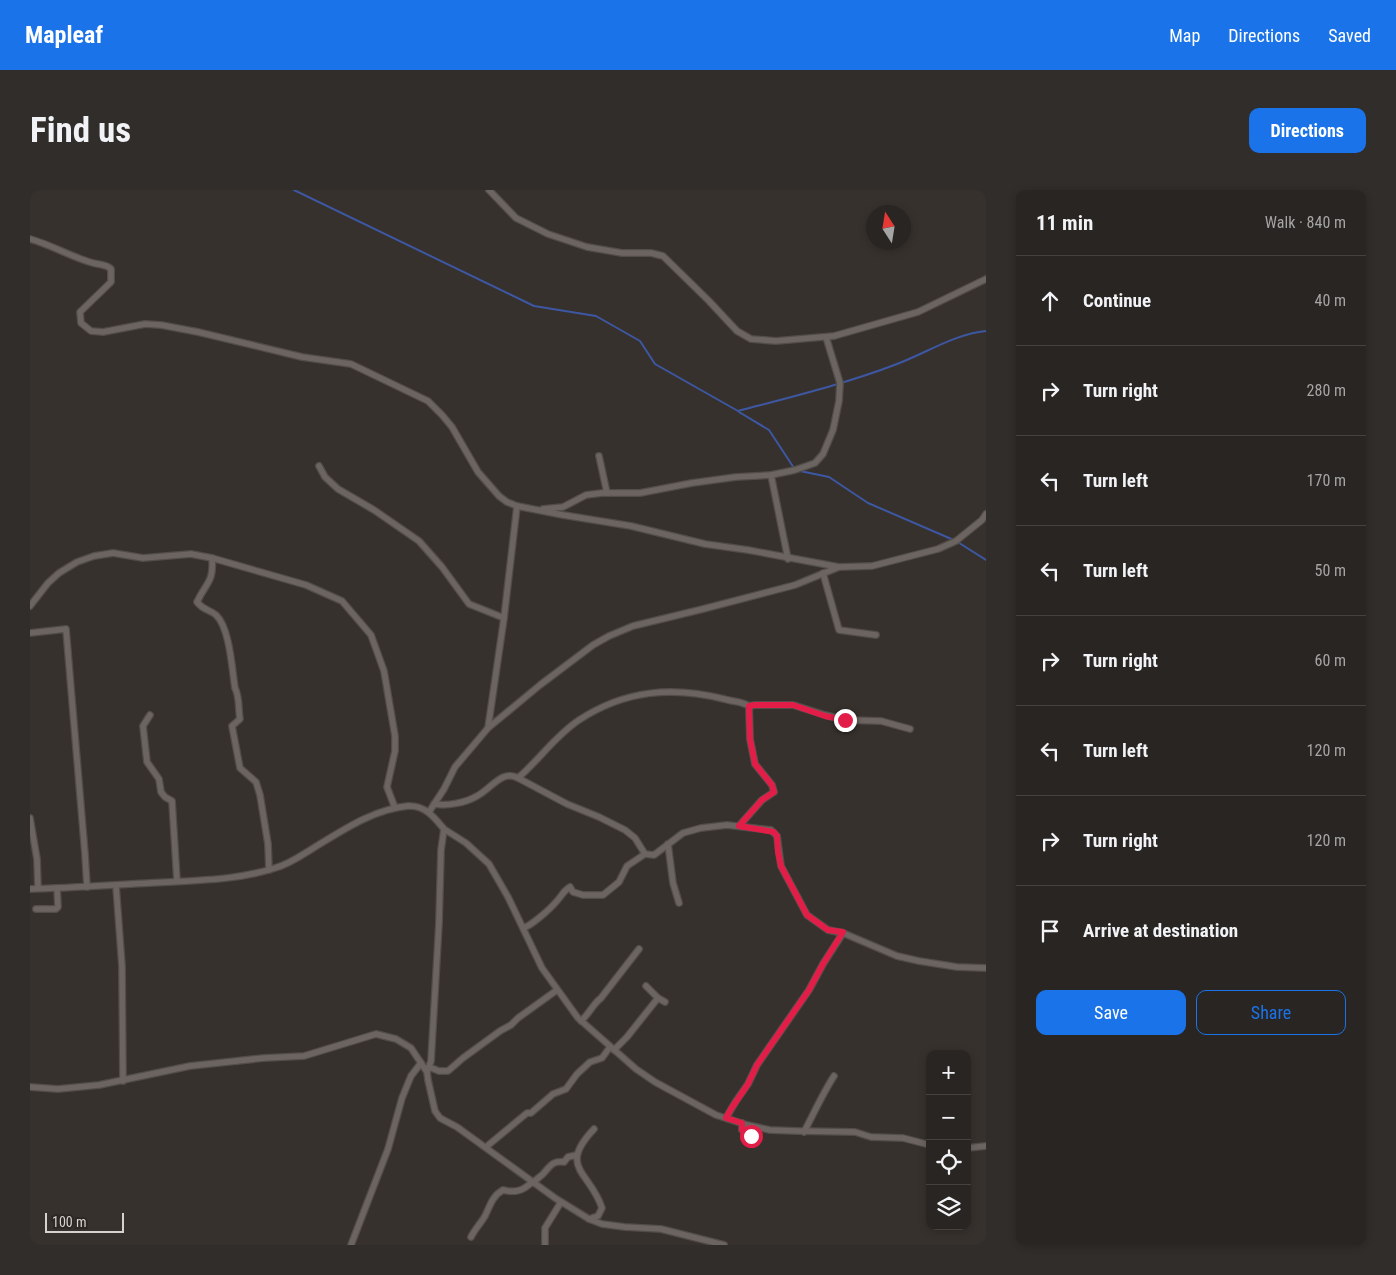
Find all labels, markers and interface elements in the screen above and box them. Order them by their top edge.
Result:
text: Mapleaf [25,21,103,49]
text: Map [1169,25,1200,46]
text: Directions [1228,25,1300,46]
text: Saved [1328,25,1371,46]
button: Directions [1249,108,1366,153]
text: Find us [30,110,131,151]
north arrow [866,205,911,250]
text: 11 min [1036,211,1093,235]
text: Walk · 840 m [1265,213,1346,232]
icon: ahead [1036,287,1064,315]
text: Continue [1083,289,1151,312]
text: 40 m [1314,291,1346,310]
icon: right [1036,377,1064,405]
text: Turn right [1083,379,1158,402]
text: 280 m [1307,381,1346,400]
icon: left [1036,467,1064,495]
text: Turn left [1083,469,1148,492]
text: 170 m [1307,471,1346,490]
icon: left [1036,557,1064,585]
text: Turn left [1083,559,1148,582]
text: 50 m [1314,561,1346,580]
icon: right [1036,647,1064,675]
text: Turn right [1083,649,1158,672]
text: 60 m [1314,651,1346,670]
route end [834,709,857,732]
icon: left [1036,737,1064,765]
text: Turn left [1083,739,1148,762]
text: 120 m [1307,741,1346,760]
icon: right [1036,827,1064,855]
text: Turn right [1083,829,1158,852]
text: 120 m [1307,831,1346,850]
icon: arrive [1036,917,1064,945]
text: Arrive at destination [1083,919,1238,942]
button: Save [1036,990,1186,1035]
button: Share [1196,990,1346,1035]
map controls [926,1050,971,1230]
button: + [926,1050,971,1095]
button: − [926,1095,971,1140]
route start [740,1125,763,1148]
button: locate [926,1140,971,1185]
button: layers [926,1185,971,1230]
scale bar [45,1210,124,1233]
text: 100 m [52,1214,87,1230]

